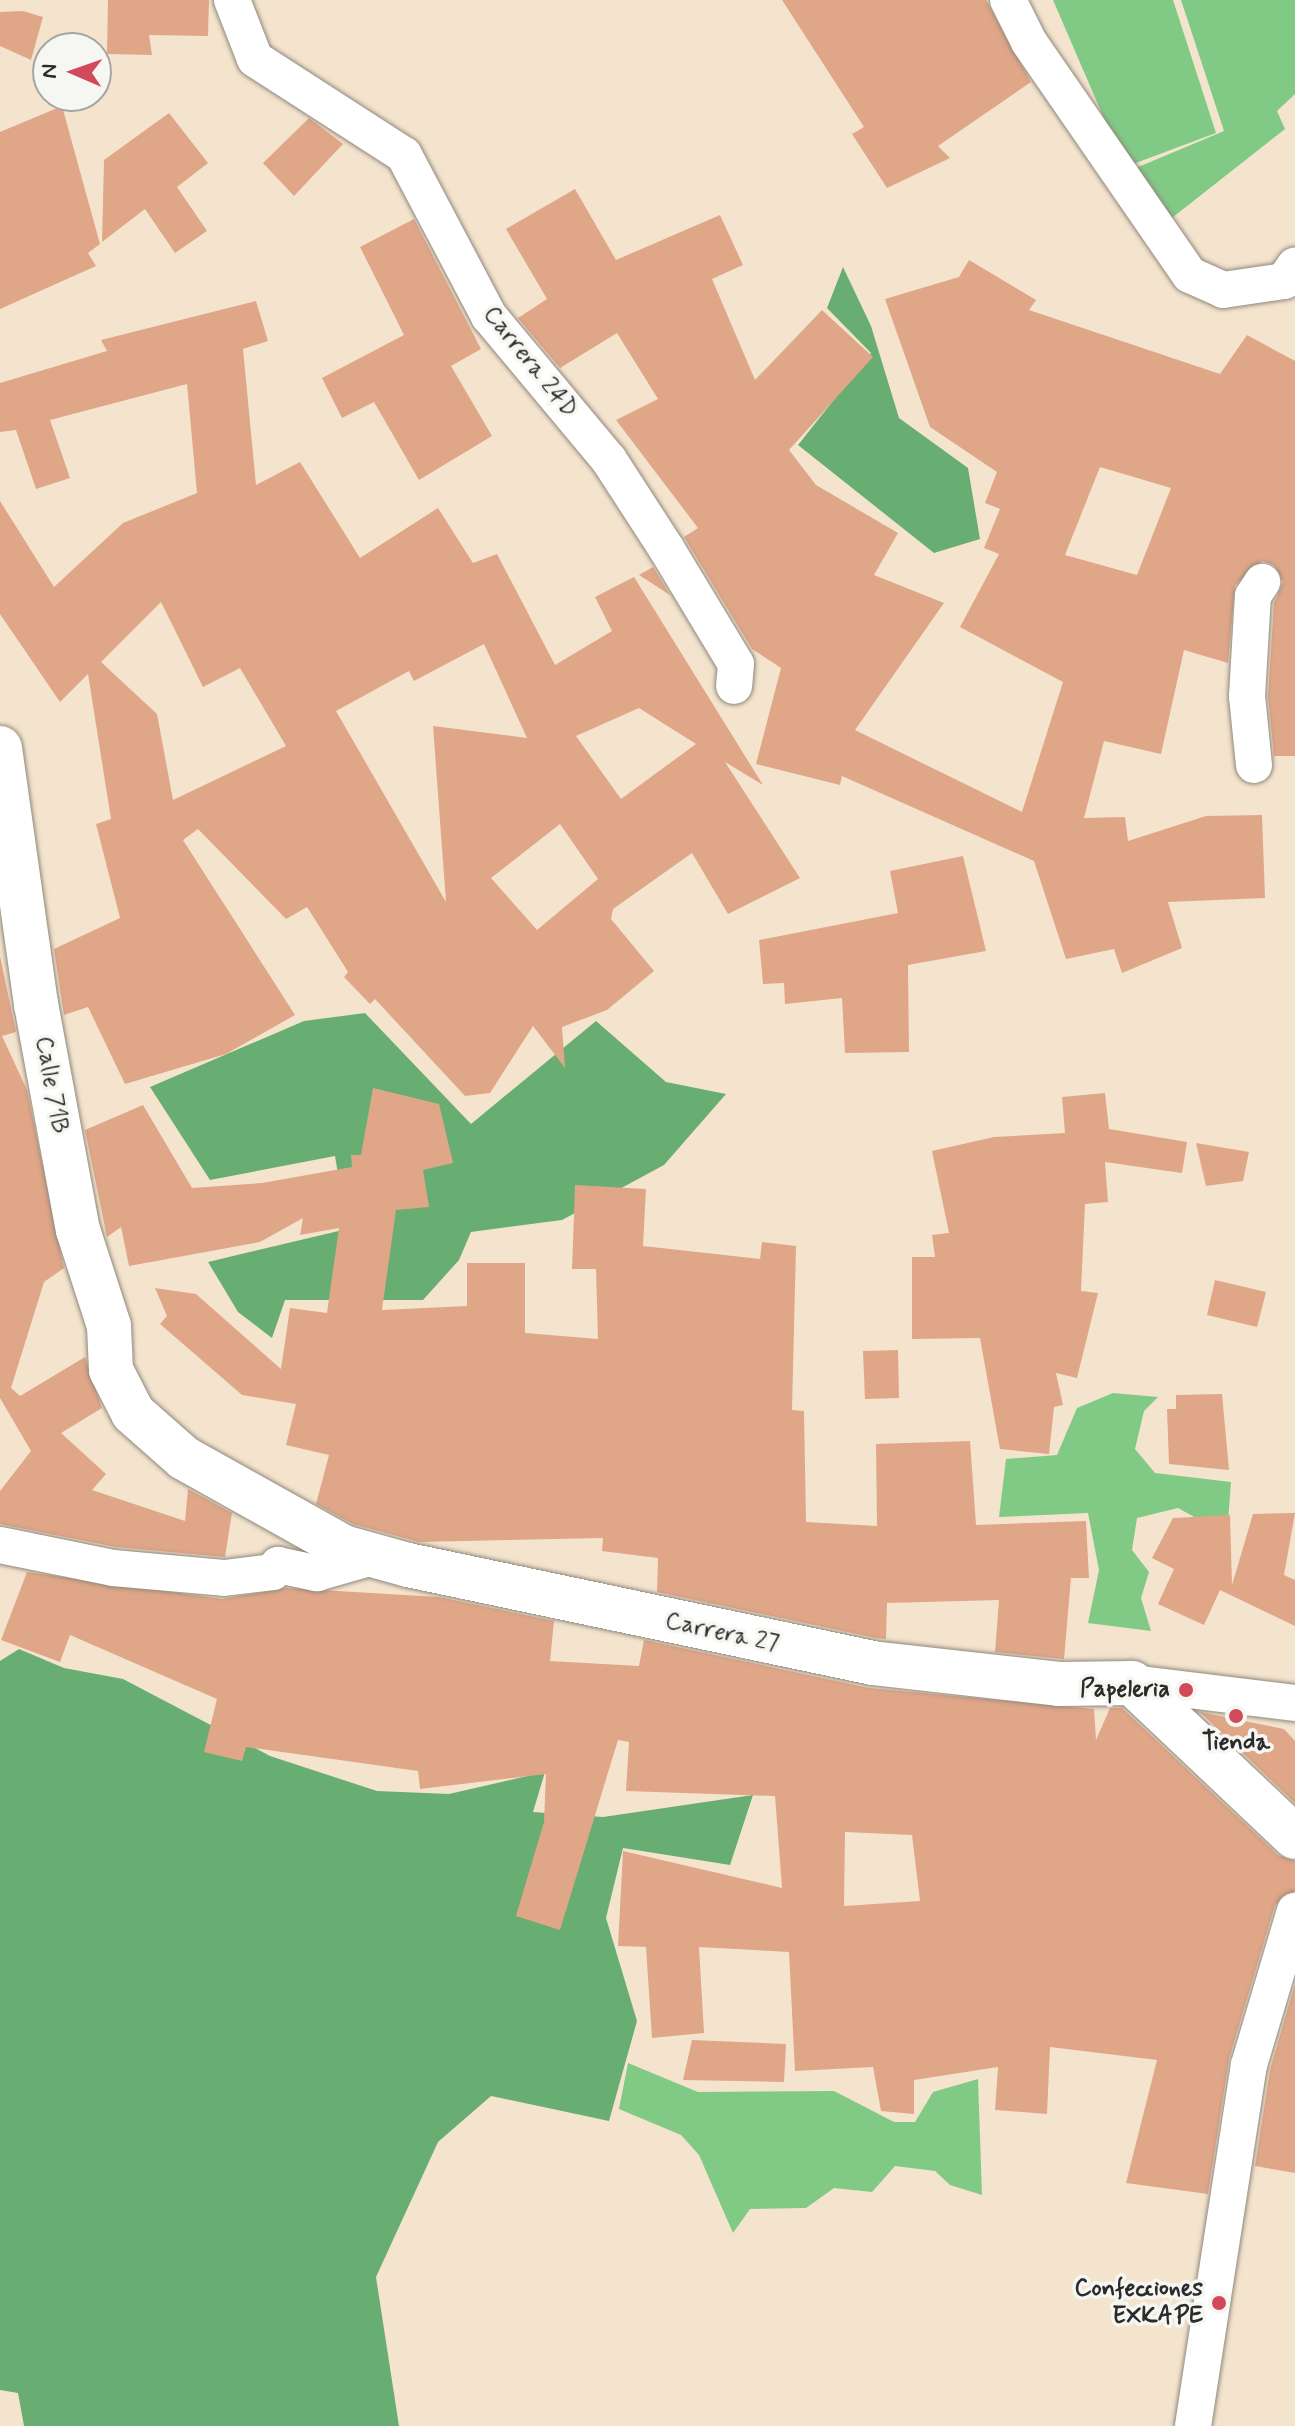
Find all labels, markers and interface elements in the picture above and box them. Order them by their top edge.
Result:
north arrow [32,32,112,112]
text: N [36,63,64,79]
street label: Carrera 24D [476,301,584,423]
street label: Calle 71B [28,1034,74,1136]
street label: Carrera 27 [663,1607,781,1659]
place label: Papeleria [1080,1676,1170,1704]
marker: Papeleria [1177,1681,1195,1699]
marker: Tienda [1227,1707,1245,1725]
place label: Tienda [1202,1729,1270,1757]
place label: Confecciones EXKAPE [1074,2275,1203,2331]
marker: Confecciones EXKAPE [1210,2294,1228,2312]

